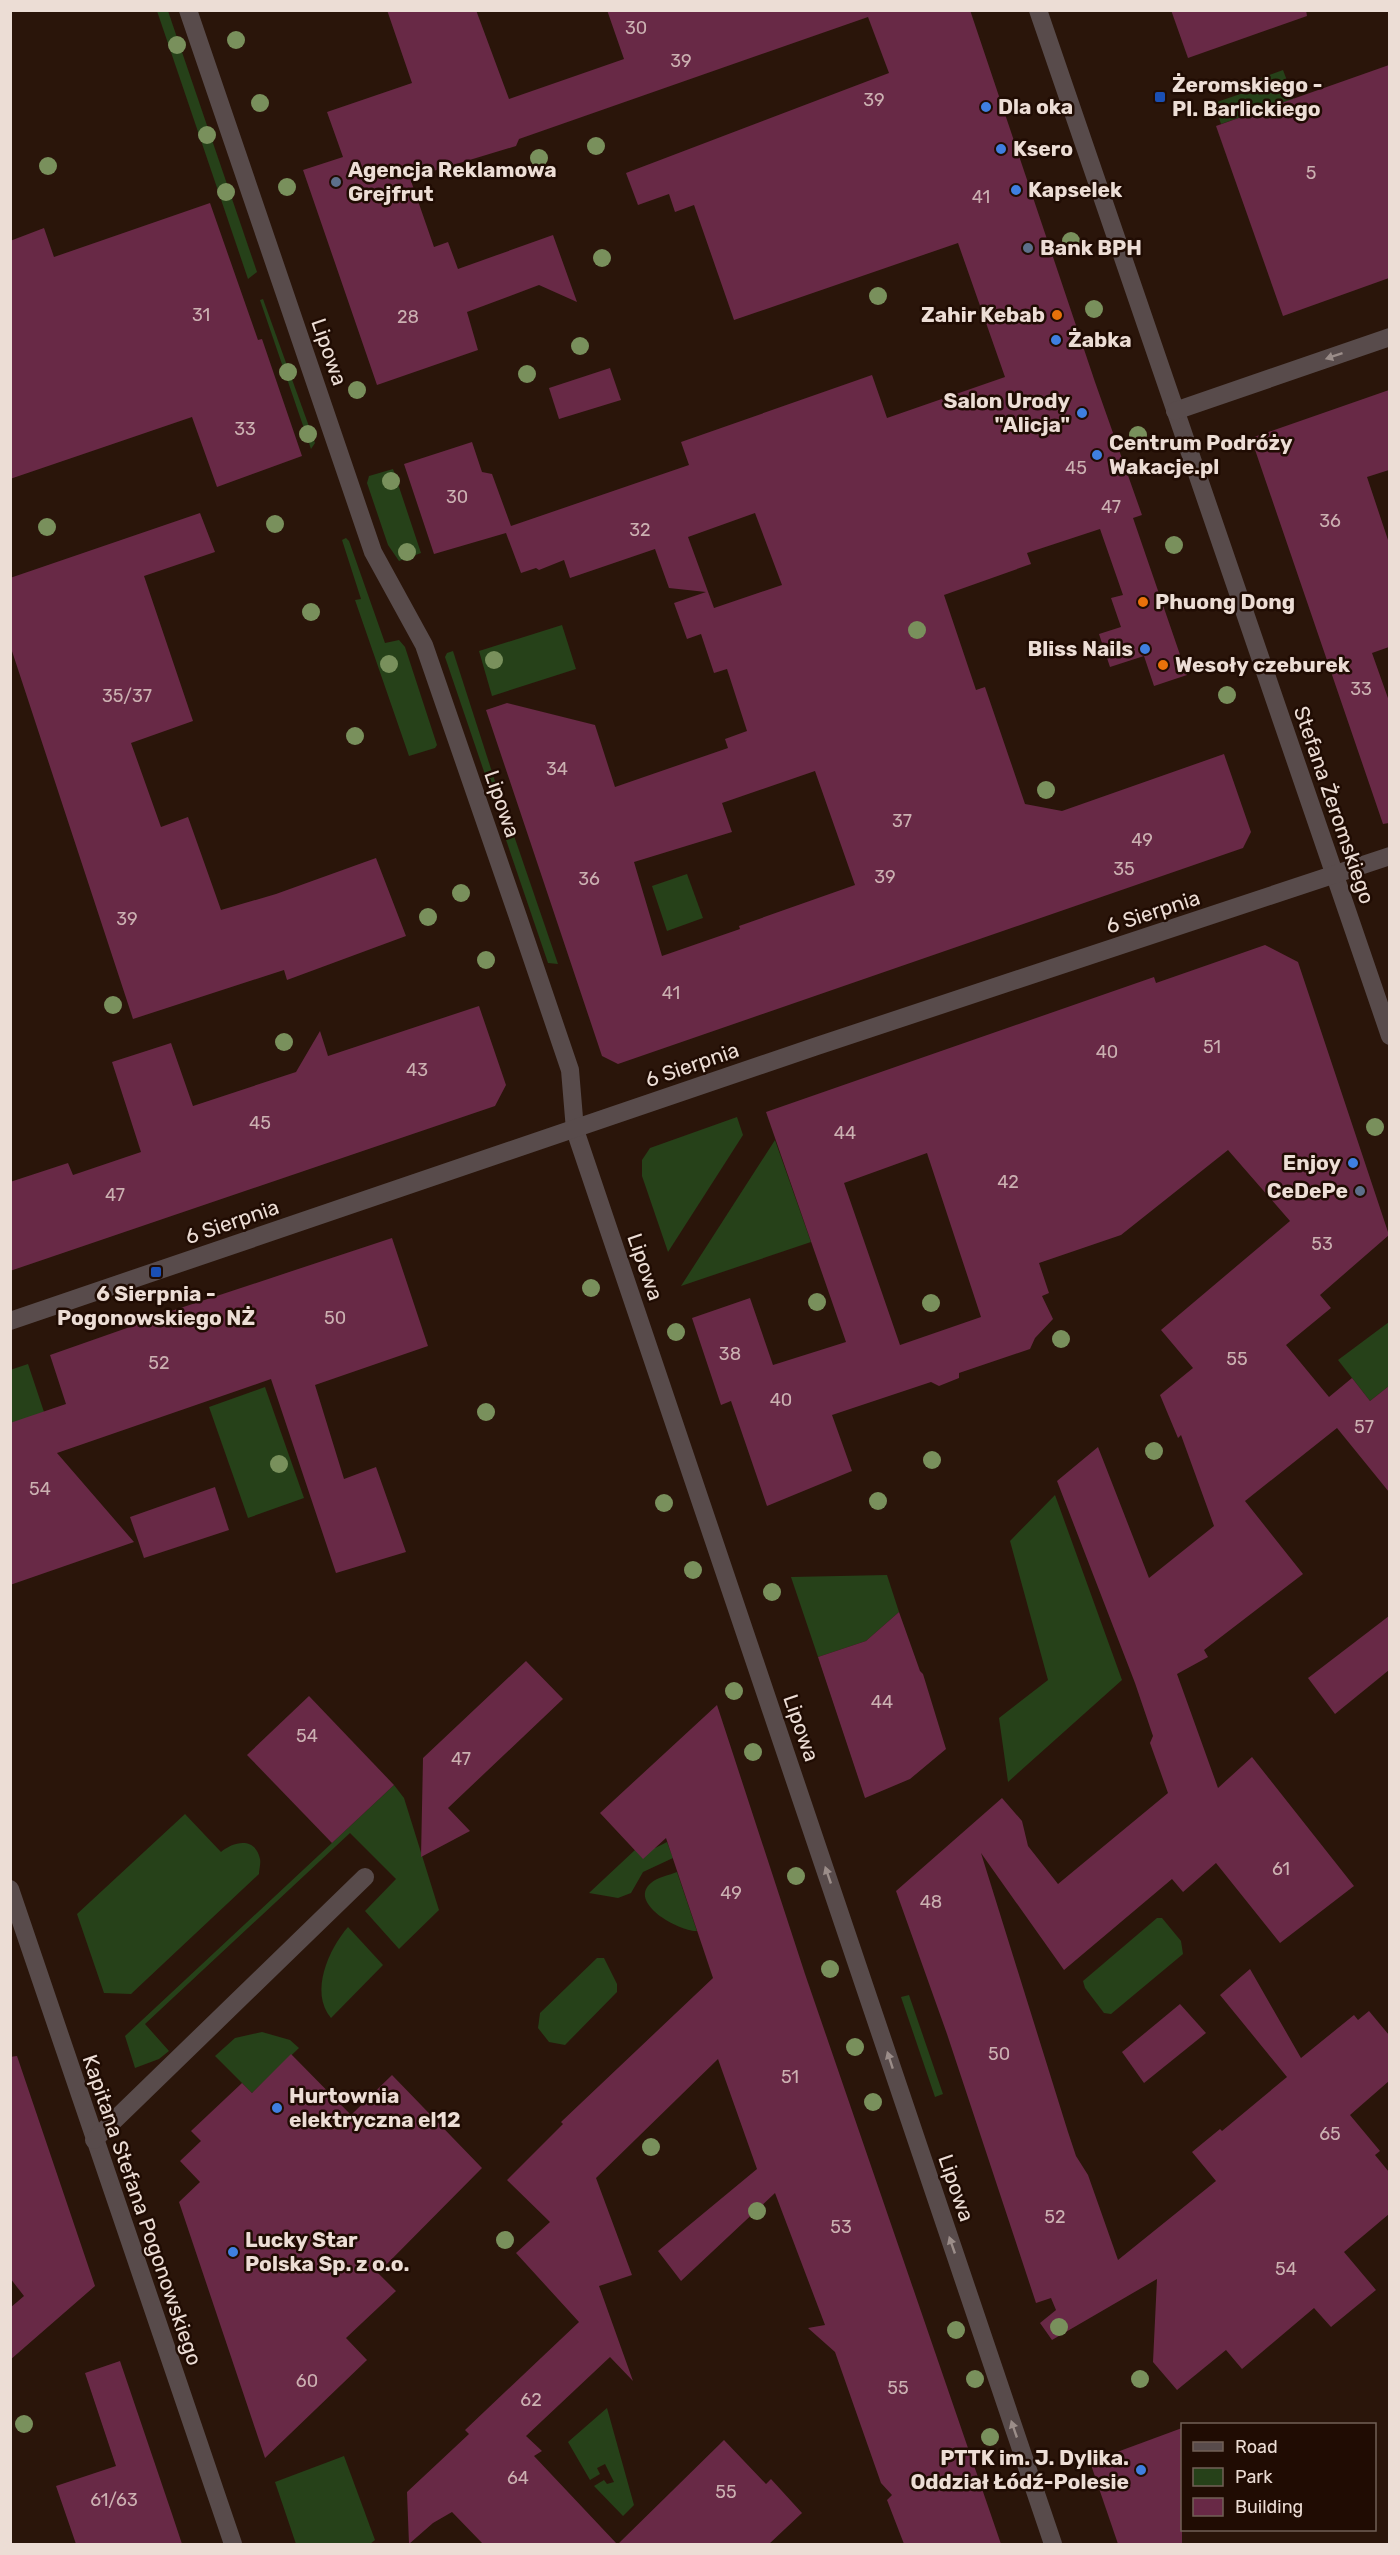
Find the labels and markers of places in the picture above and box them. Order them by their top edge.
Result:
place label: Żeromskiego - Pl. Barlickiego [1172,72,1323,121]
marker: Żeromskiego - Pl. Barlickiego [1153,90,1167,104]
place label: Dla oka [998,94,1073,119]
marker: Dla oka [979,100,993,114]
place label: Ksero [1013,136,1073,161]
marker: Ksero [994,142,1008,156]
place label: Agencja Reklamowa Grejfrut [348,157,557,206]
marker: Agencja Reklamowa Grejfrut [329,175,343,189]
place label: Kapselek [1028,177,1123,202]
marker: Kapselek [1009,183,1023,197]
place label: Bank BPH [1040,235,1142,260]
marker: Bank BPH [1021,241,1035,255]
place label: Zahir Kebab [921,302,1045,327]
marker: Zahir Kebab [1050,308,1064,322]
place label: Żabka [1068,327,1132,352]
marker: Żabka [1049,333,1063,347]
place label: Salon Urody "Alicja" [944,388,1070,437]
marker: Salon Urody "Alicja" [1075,406,1089,420]
place label: Centrum Podróży Wakacje.pl [1109,430,1293,479]
marker: Centrum Podróży Wakacje.pl [1090,448,1104,462]
place label: Phuong Dong [1155,589,1295,614]
marker: Phuong Dong [1136,595,1150,609]
place label: Bliss Nails [1027,636,1133,661]
marker: Bliss Nails [1138,642,1152,656]
place label: Wesoły czeburek [1175,652,1351,677]
marker: Wesoły czeburek [1156,658,1170,672]
place label: Enjoy [1283,1150,1341,1175]
marker: Enjoy [1346,1156,1360,1170]
place label: CeDePe [1267,1178,1348,1203]
marker: CeDePe [1353,1184,1367,1198]
marker: 6 Sierpnia - Pogonowskiego NŻ [149,1265,163,1279]
place label: 6 Sierpnia - Pogonowskiego NŻ [57,1281,255,1330]
place label: Hurtownia elektryczna el12 [289,2083,461,2132]
marker: Hurtownia elektryczna el12 [270,2101,284,2115]
place label: Lucky Star Polska Sp. z o.o. [245,2227,409,2276]
marker: Lucky Star Polska Sp. z o.o. [226,2245,240,2259]
place label: PTTK im. J. Dylika. Oddział Łódź-Polesie [910,2445,1129,2494]
marker: PTTK im. J. Dylika. Oddział Łódź-Polesie [1134,2463,1148,2477]

